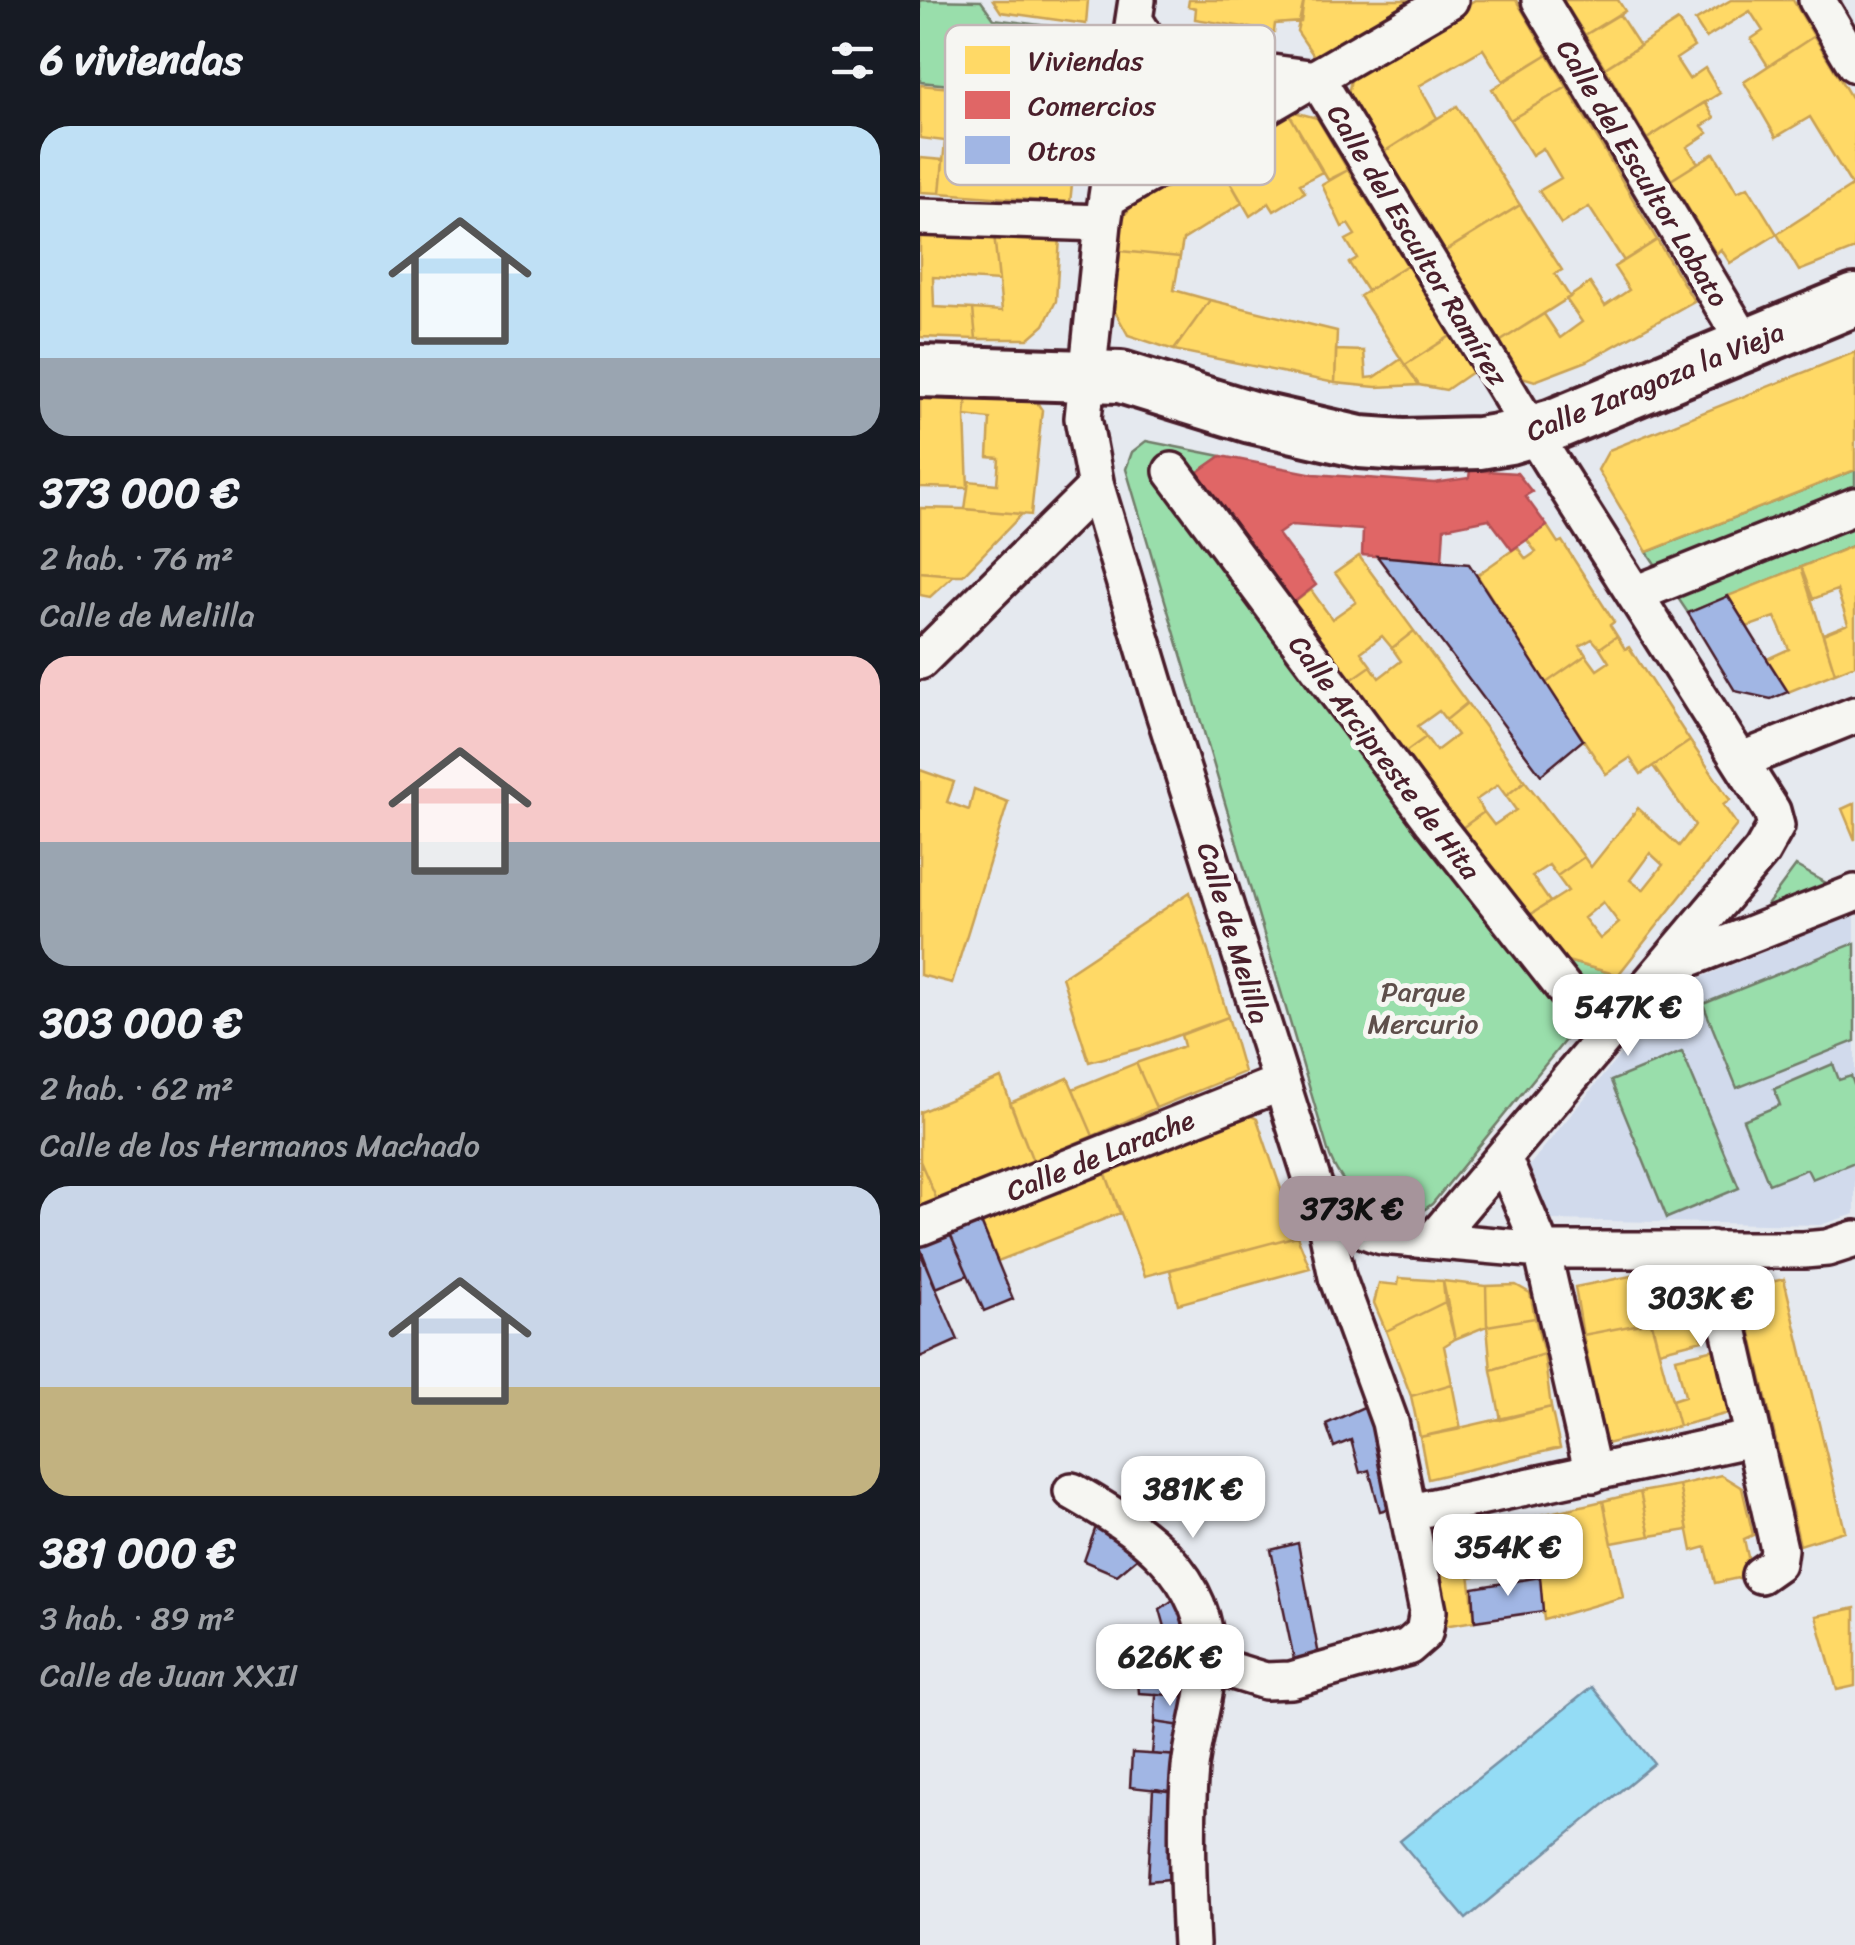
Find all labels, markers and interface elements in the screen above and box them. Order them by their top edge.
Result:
text: 6 viviendas [40,23,243,97]
legend [945,25,1275,185]
street label: Calle del Escultor Lobato [1543,30,1742,317]
icon: filters [825,33,880,88]
text: Viviendas [1028,36,1144,85]
text: Comercios [1028,81,1156,130]
street label: Calle del Escultor Ramírez [1313,94,1522,397]
text: Otros [1028,126,1096,175]
icon: home [370,191,550,371]
street label: Calle Zaragoza la Vieja [1518,307,1792,456]
text: 373 000 € [40,456,239,530]
text: 2 hab. · 76 m² [40,530,234,587]
text: Calle de Melilla [40,587,254,644]
street label: Calle Arcipreste de Hita [1276,624,1494,892]
icon: home [370,721,550,901]
street label: Calle de Melilla [1183,836,1284,1030]
park label: Parque Mercurio [1367,967,1479,1048]
pin: 547K € [1547,974,1709,1059]
text: 547K € [1575,978,1681,1035]
text: 303 000 € [40,986,242,1060]
text: 2 hab. · 62 m² [40,1060,234,1117]
street label: Calle de Larache [999,1095,1202,1216]
text: Calle de los Hermanos Machado [40,1117,480,1174]
pin: 373K € [1271,1176,1433,1261]
text: 373K € [1301,1180,1403,1237]
icon: home [370,1251,550,1431]
pin: 303K € [1620,1265,1782,1350]
text: 303K € [1649,1269,1753,1326]
pin: 381K € [1112,1456,1274,1541]
text: 381K € [1143,1460,1243,1517]
pin: 354K € [1427,1514,1589,1599]
text: 381 000 € [40,1516,236,1590]
text: 354K € [1455,1518,1561,1575]
text: 3 hab. · 89 m² [40,1590,235,1647]
pin: 626K € [1089,1624,1251,1709]
text: 626K € [1118,1628,1222,1685]
text: Calle de Juan XXII [40,1647,298,1704]

